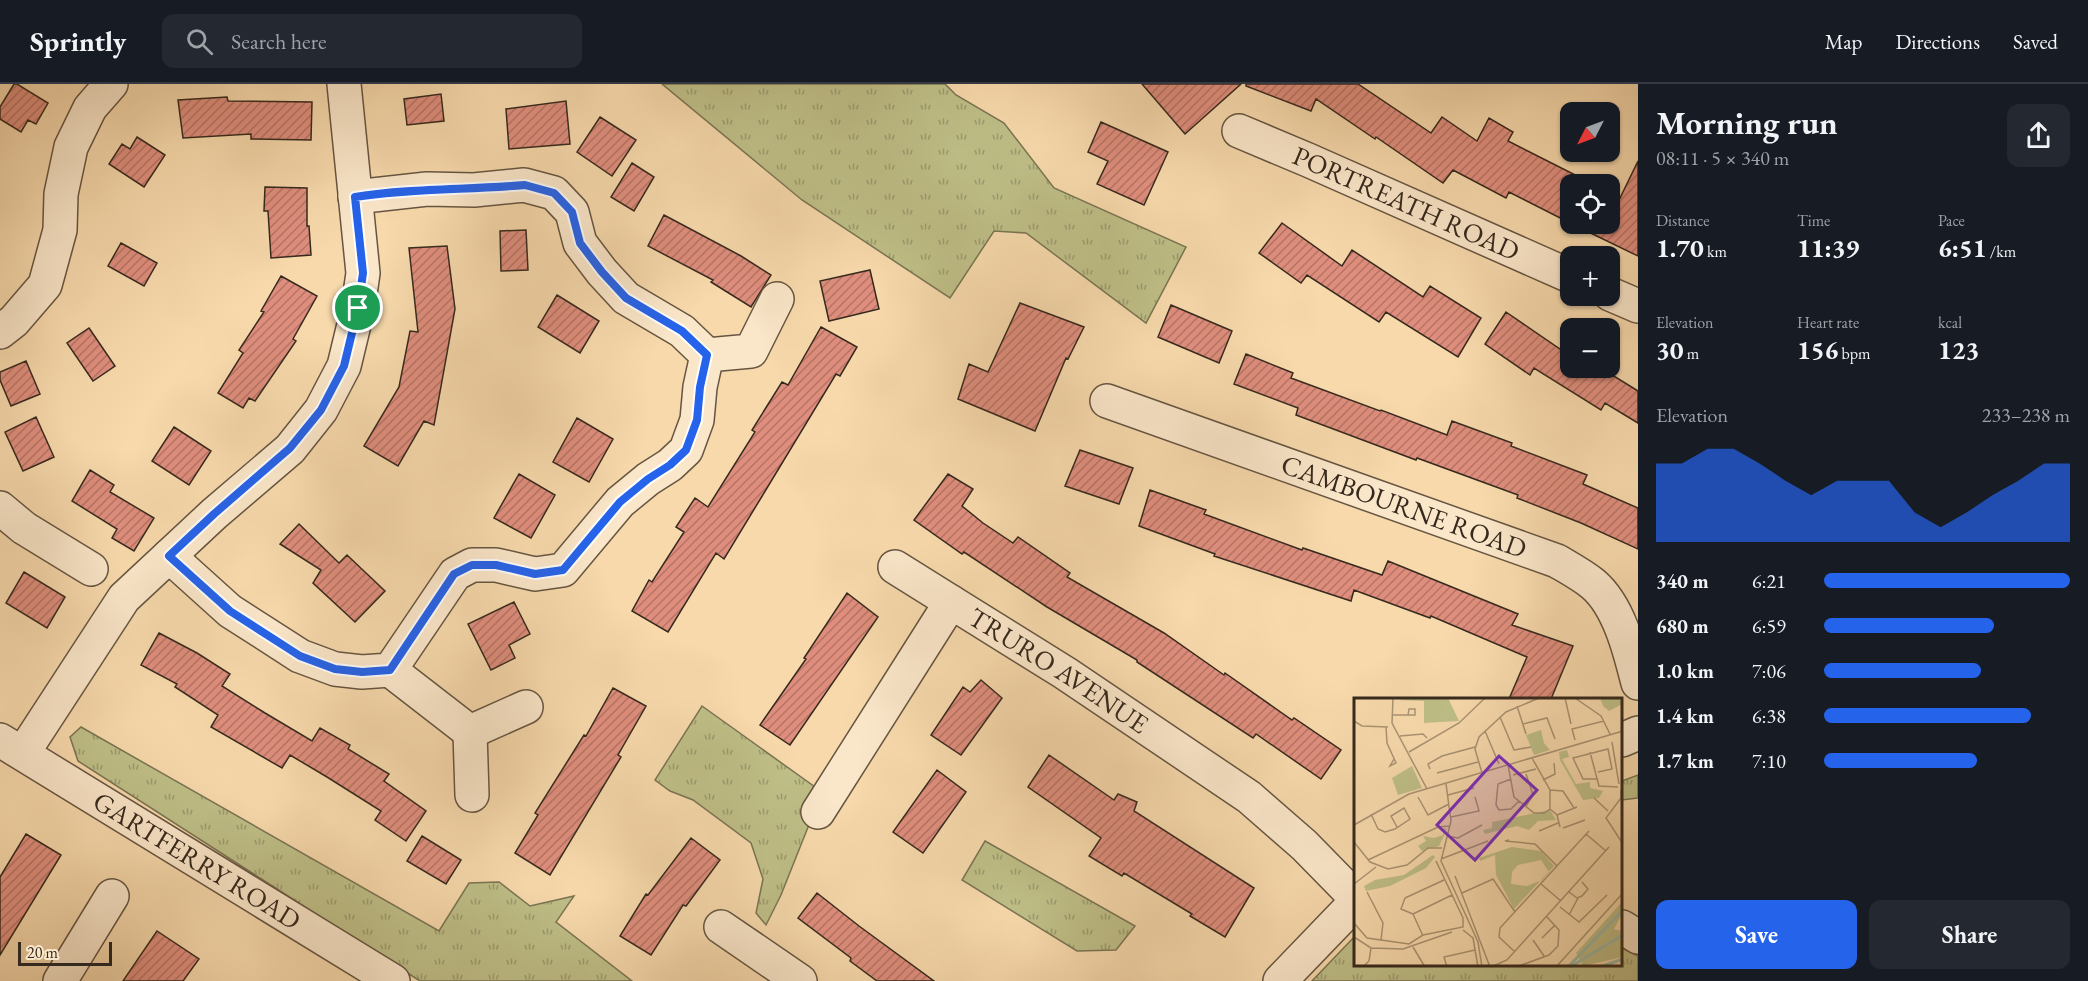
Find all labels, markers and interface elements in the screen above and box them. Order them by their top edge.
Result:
search box [162,14,582,68]
text: Sprintly [30,23,126,59]
icon: search [183,25,216,58]
text: Search here [231,27,327,56]
text: Map [1825,28,1862,55]
text: Directions [1895,28,1980,55]
text: Saved [2013,28,2058,55]
text: Morning run [1656,101,1838,144]
north arrow [1560,102,1620,162]
map controls [1560,102,1620,378]
button: share [2007,104,2070,167]
street label: PORTREATH ROAD [1288,138,1525,268]
text: 08:11 · 5 × 340 m [1656,145,1789,171]
button: locate [1560,174,1620,234]
text: Distance [1656,210,1709,231]
text: Time [1797,210,1830,231]
text: Pace [1938,210,1965,231]
text: 1.70 [1656,231,1704,265]
text: 11:39 [1797,231,1859,265]
text: 6:51 [1938,231,1987,265]
text: km [1704,241,1727,262]
text: /km [1987,241,2016,262]
button: + [1560,246,1620,306]
pin [332,282,383,333]
icon: arrive [341,291,374,324]
text: Elevation [1656,312,1714,333]
text: Heart rate [1797,312,1859,333]
text: kcal [1938,312,1962,333]
button: − [1560,318,1620,378]
text: 30 [1656,333,1684,367]
text: 156 [1797,333,1838,367]
text: 123 [1938,333,1979,367]
text: m [1684,343,1699,364]
text: bpm [1838,343,1870,364]
text: Elevation [1656,402,1728,428]
text: 233–238 m [1982,402,2070,428]
street label: CAMBOURNE ROAD [1277,446,1531,566]
text: 340 m [1656,568,1709,594]
text: 6:21 [1752,568,1786,594]
street label: TRURO AVENUE [962,599,1155,741]
text: 680 m [1656,613,1709,639]
text: 6:59 [1752,613,1786,639]
text: 1.0 km [1656,658,1714,684]
text: 7:06 [1752,658,1786,684]
inset map [1354,698,1623,966]
text: 1.4 km [1656,703,1714,729]
text: 6:38 [1752,703,1786,729]
text: 1.7 km [1656,748,1714,774]
text: 7:10 [1752,748,1786,774]
street label: GARTFERRY ROAD [87,783,308,937]
button: Save [1656,900,1857,969]
button: Share [1869,900,2070,969]
scale bar [18,939,112,966]
text: 20 m [27,942,58,963]

